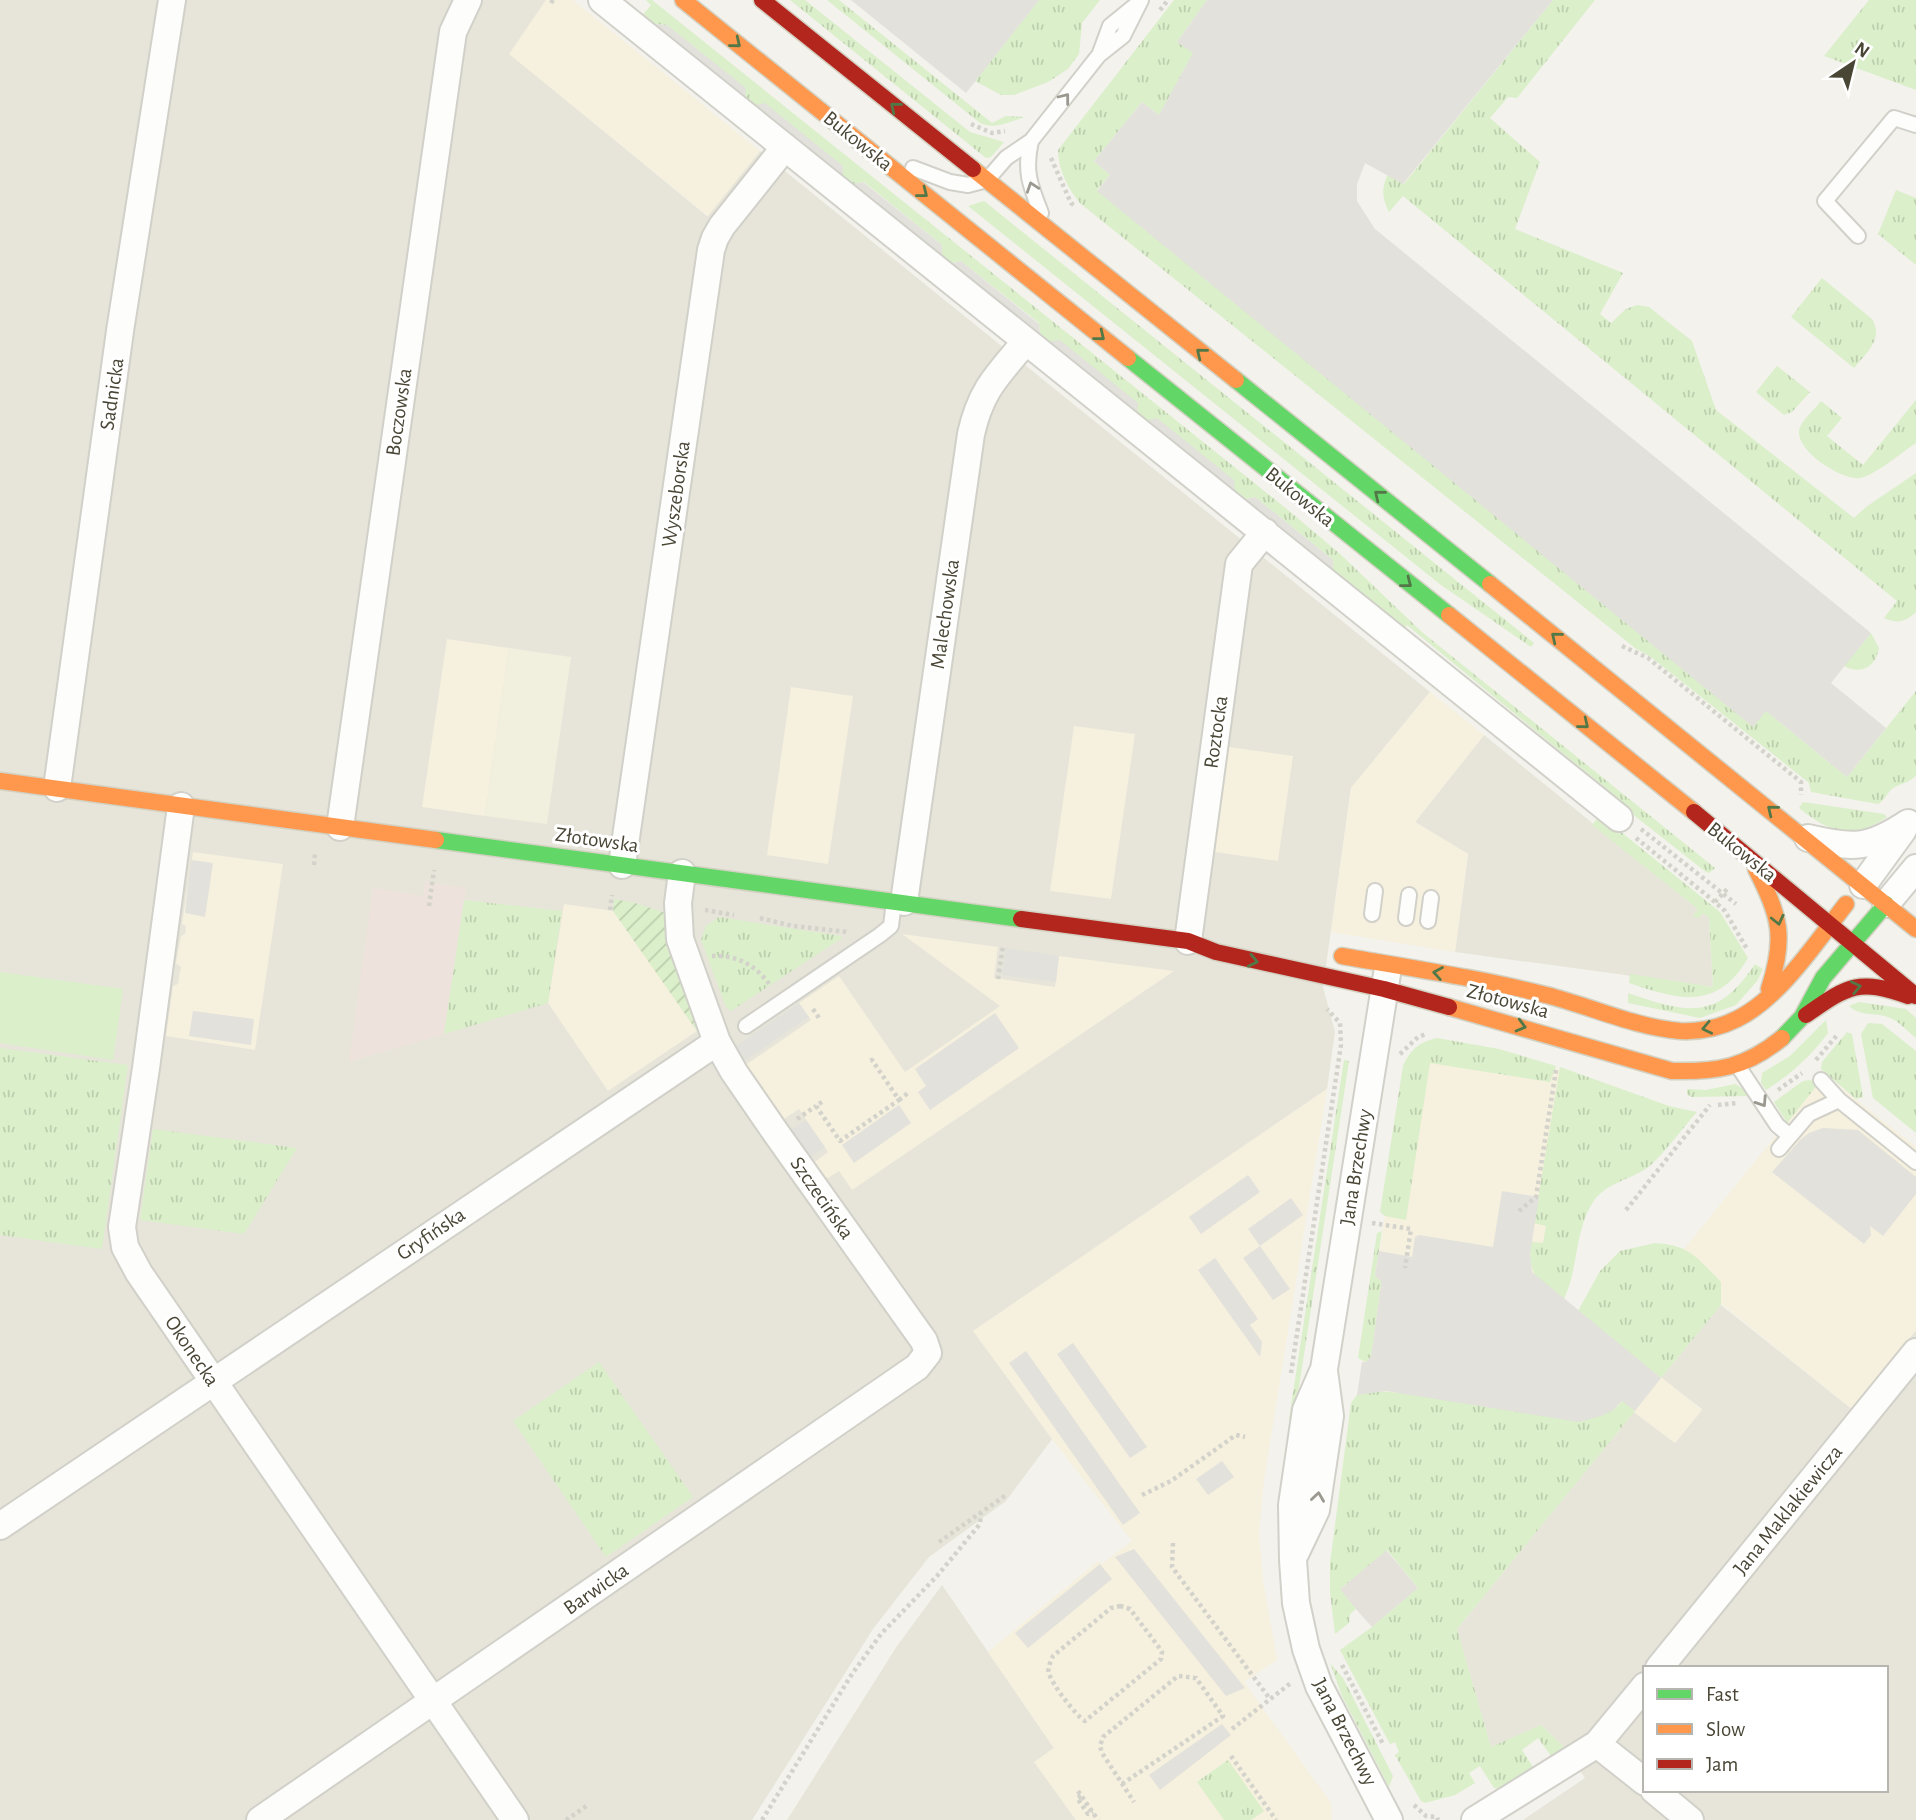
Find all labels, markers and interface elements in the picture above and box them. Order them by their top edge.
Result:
north arrow [1818,28,1888,98]
one-way arrow [728,34,740,47]
text: N [1851,39,1873,62]
one-way arrow [1057,94,1070,106]
one-way arrow [891,103,904,115]
street label: Bukowska [820,107,897,175]
one-way arrow [1025,181,1040,193]
one-way arrow [915,185,928,198]
one-way arrow [1092,328,1105,340]
one-way arrow [1197,348,1209,361]
street label: Sadnicka [97,356,128,432]
street label: Boczowska [382,366,416,457]
street label: Wyszeborska [658,439,694,549]
street label: Bukowska [1262,463,1339,531]
one-way arrow [1374,490,1386,503]
street label: Malechowska [927,557,963,670]
one-way arrow [1400,574,1412,587]
one-way arrow [1552,633,1565,645]
street label: Roztocka [1201,694,1232,770]
one-way arrow [1575,716,1588,728]
one-way arrow [1767,806,1779,819]
street label: Bukowska [1704,818,1781,886]
street label: Złotowska [554,824,640,856]
one-way arrow [1770,914,1784,926]
one-way arrow [1247,953,1259,967]
one-way arrow [1432,966,1444,981]
street label: Złotowska [1465,980,1552,1022]
one-way arrow [1850,980,1862,995]
one-way arrow [1514,1018,1526,1032]
one-way arrow [1701,1020,1713,1035]
one-way arrow [1754,1094,1767,1107]
street label: Jana Brzechwy [1336,1107,1376,1227]
street label: Szczecińska [786,1153,858,1243]
street label: Gryfińska [393,1204,469,1264]
street label: Okonecka [161,1312,223,1390]
street label: Jana Maklakiewicza [1729,1441,1847,1579]
one-way arrow [1310,1491,1325,1503]
street label: Barwicka [560,1559,633,1619]
legend [1643,1666,1888,1792]
street label: Jana Brzechwy [1309,1675,1381,1789]
text: Fast [1706,1684,1739,1705]
text: Slow [1706,1719,1745,1740]
text: Jam [1706,1754,1738,1775]

